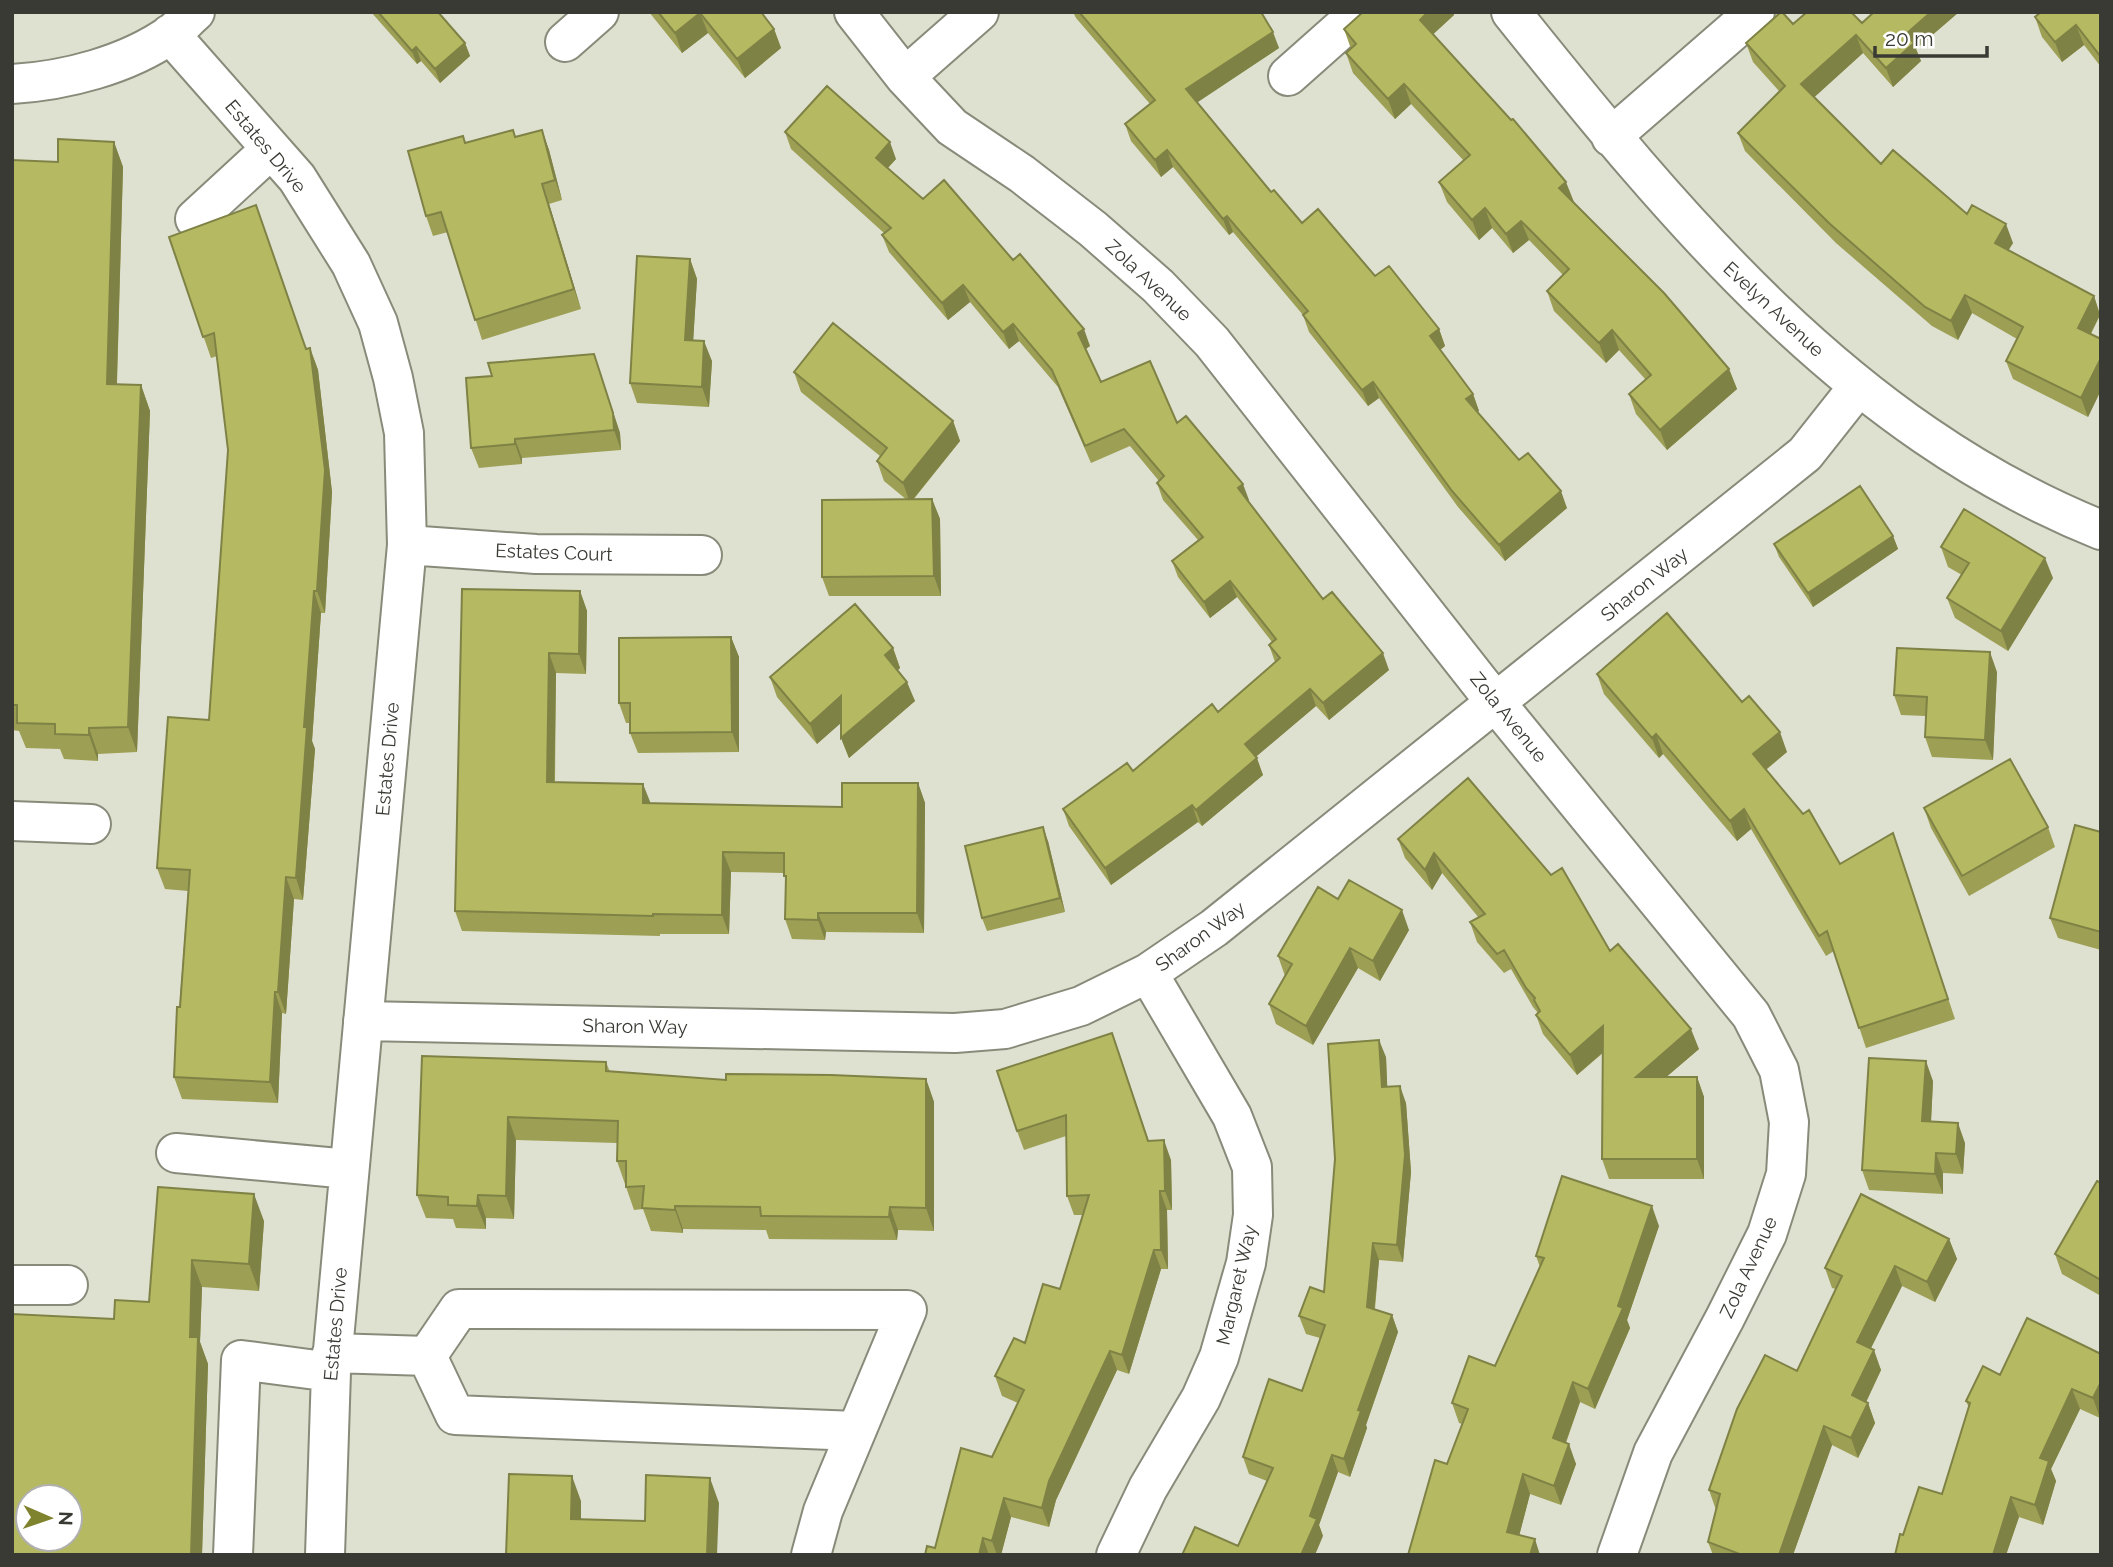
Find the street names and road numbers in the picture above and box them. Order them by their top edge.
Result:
street label: Estates Drive [221,95,311,197]
street label: Zola Avenue [1101,235,1197,325]
street label: Evelyn Avenue [1719,257,1829,361]
street label: Estates Court [495,539,614,565]
street label: Sharon Way [1596,542,1692,626]
street label: Zola Avenue [1466,668,1552,766]
street label: Estates Drive [371,701,403,817]
street label: Sharon Way [1151,896,1249,976]
street label: Sharon Way [582,1014,688,1038]
street label: Zola Avenue [1715,1213,1781,1321]
street label: Margaret Way [1211,1223,1261,1347]
street label: Estates Drive [319,1266,351,1382]

